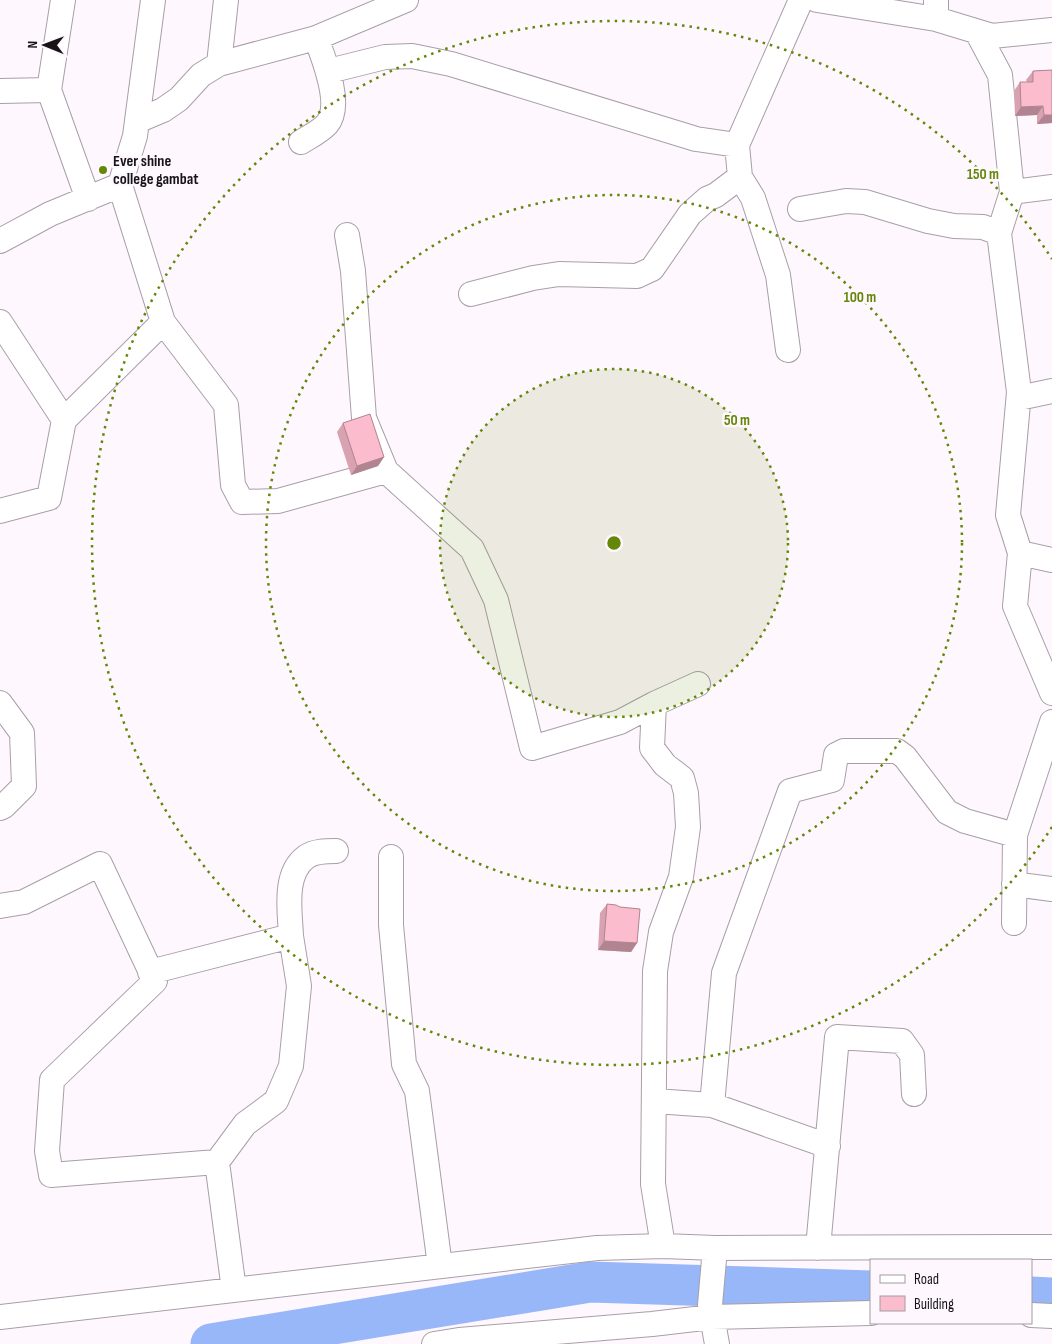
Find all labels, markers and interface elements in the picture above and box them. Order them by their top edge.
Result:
north arrow [20,20,70,70]
text: N [24,41,41,49]
place label: Ever shine college gambat [113,152,198,189]
marker: Ever shine college gambat [97,164,109,176]
text: 150 m [967,165,999,184]
text: 100 m [844,288,876,307]
text: 50 m [724,411,750,430]
centre of rings [605,534,623,552]
legend [870,1259,1032,1324]
text: Road [914,1270,939,1289]
text: Building [914,1295,954,1314]

